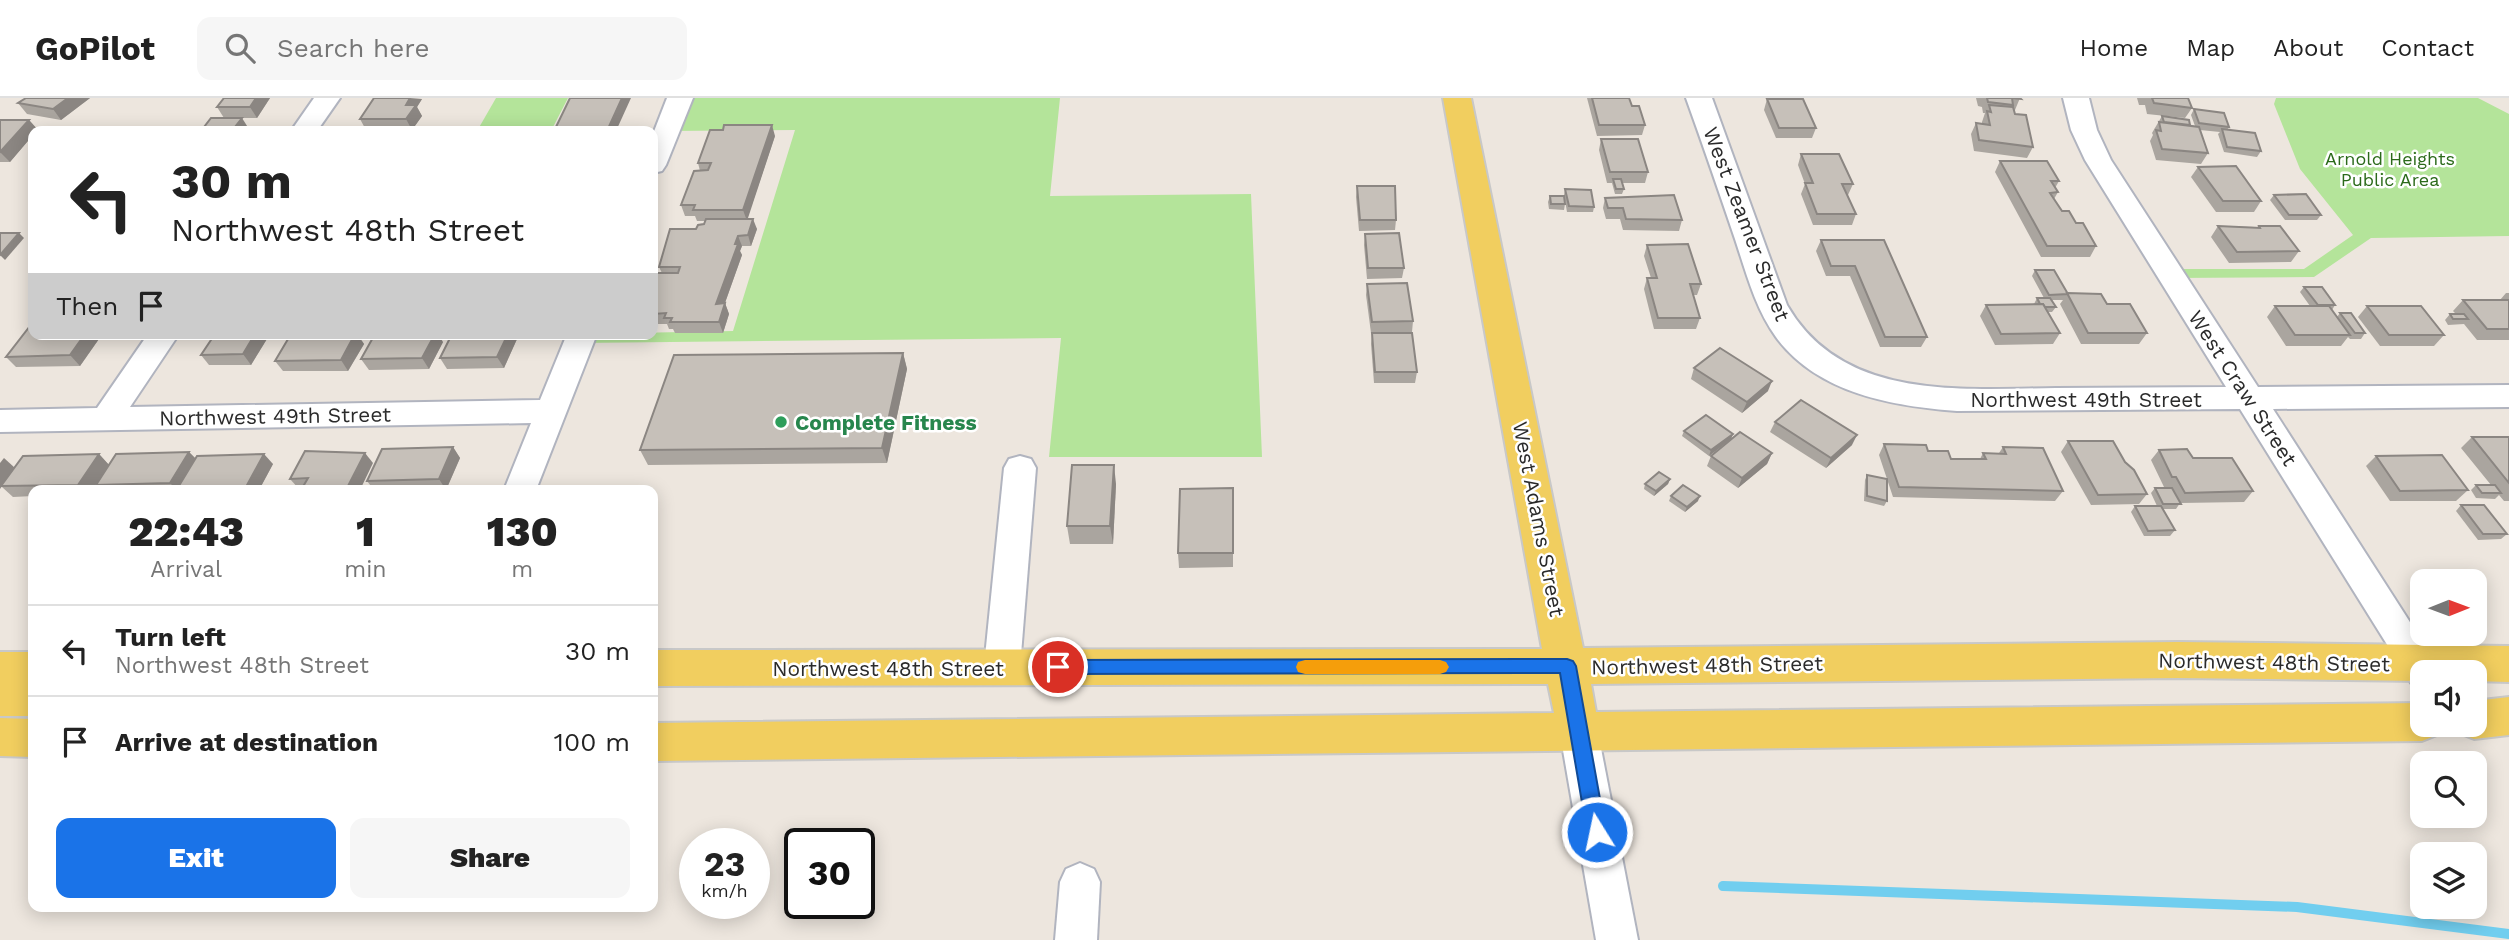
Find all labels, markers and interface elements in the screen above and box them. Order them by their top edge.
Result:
search box [197,17,687,80]
text: GoPilot [35,29,155,68]
icon: search [221,29,259,67]
text: Search here [277,33,429,63]
text: Home [2080,34,2148,62]
text: Map [2186,34,2235,62]
text: About [2273,34,2343,62]
text: Contact [2381,34,2474,62]
street label: West Zeamer Street [1698,123,1796,325]
park label: Arnold Heights Public Area [2325,148,2455,190]
text: 30 m [171,152,292,210]
icon: left [56,154,147,245]
text: Northwest 48th Street [171,211,524,249]
icon: arrive [132,287,170,325]
text: Then [56,291,118,321]
street label: West Craw Street [2183,306,2303,471]
street label: Northwest 49th Street [1970,387,2202,412]
street label: Northwest 49th Street [159,401,391,431]
place label: Complete Fitness [795,410,977,435]
marker: Complete Fitness [773,414,789,430]
street label: West Adams Street [1508,419,1570,619]
text: 22:43 [128,507,244,556]
text: 1 [356,507,375,556]
text: 130 [487,507,558,556]
text: Arrival [150,556,222,583]
text: min [344,556,387,583]
text: m [511,556,533,583]
north arrow [2410,569,2487,646]
map controls [2410,569,2487,919]
text: Turn left [115,622,226,652]
icon: left [56,632,94,670]
text: 30 m [565,636,630,666]
pin [1028,637,1088,697]
street label: Northwest 48th Street [2158,647,2390,677]
icon: arrive [1039,648,1077,686]
street label: Northwest 48th Street [1591,650,1823,680]
text: Northwest 48th Street [115,652,369,679]
street label: Northwest 48th Street [772,656,1004,681]
button: sound [2410,660,2487,737]
icon: arrive [56,723,94,761]
text: Arrive at destination [115,727,378,757]
text: 100 m [554,727,630,757]
button: search [2410,751,2487,828]
position arrow [1560,795,1634,869]
button: Exit [56,818,336,898]
button: Share [350,818,630,898]
speed limit sign: 30 [784,828,875,919]
button: layers [2410,842,2487,919]
text: 23 [704,843,745,885]
text: km/h [701,880,748,901]

